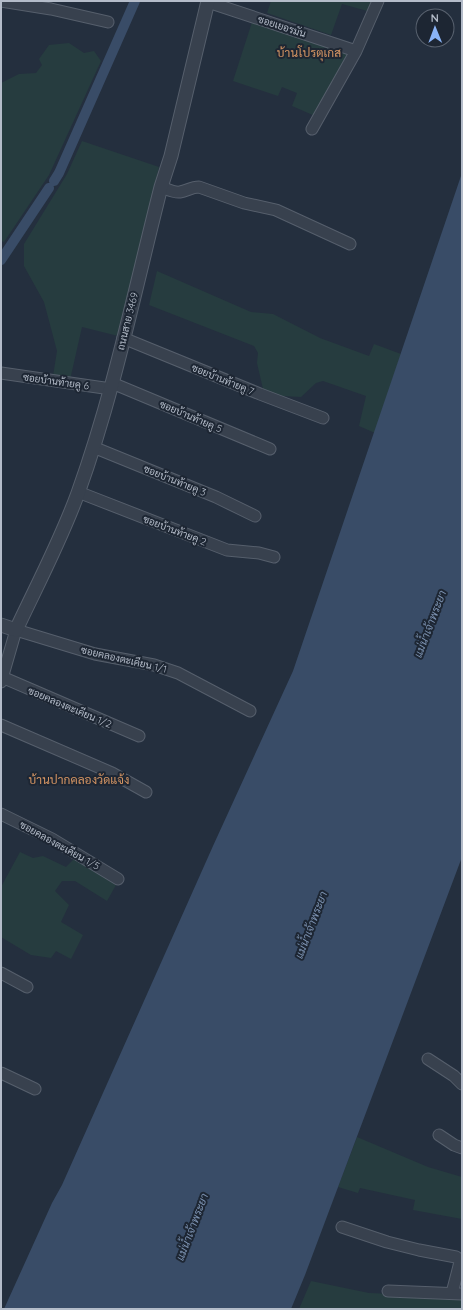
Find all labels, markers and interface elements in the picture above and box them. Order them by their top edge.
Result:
north arrow [415,8,455,48]
text: N [431,11,439,25]
street label: ซอยเยอรมัน [256,13,308,40]
district label: บ้านโปรตุเกส [277,45,341,62]
street label: ถนนสาย 3469 [114,290,141,351]
street label: ซอยบ้านท้ายคู 7 [189,361,256,399]
street label: ซอยบ้านท้ายคู 6 [22,370,90,394]
street label: ซอยบ้านท้ายคู 5 [157,397,224,436]
street label: ซอยบ้านท้ายคู 3 [141,462,208,500]
street label: ซอยบ้านท้ายคู 2 [141,512,209,550]
water label: แม่น้ำเจ้าพระยา [407,587,449,660]
street label: ซอยคลองตะเคียน 1/1 [80,643,168,676]
street label: ซอยคลองตะเคียน 1/2 [26,684,114,731]
district label: บ้านปากคลองวัดแจ้ง [29,772,129,787]
street label: ซอยคลองตะเคียน 1/5 [17,818,102,873]
water label: แม่น้ำเจ้าพระยา [288,888,330,961]
water label: แม่น้ำเจ้าพระยา [169,1190,211,1263]

